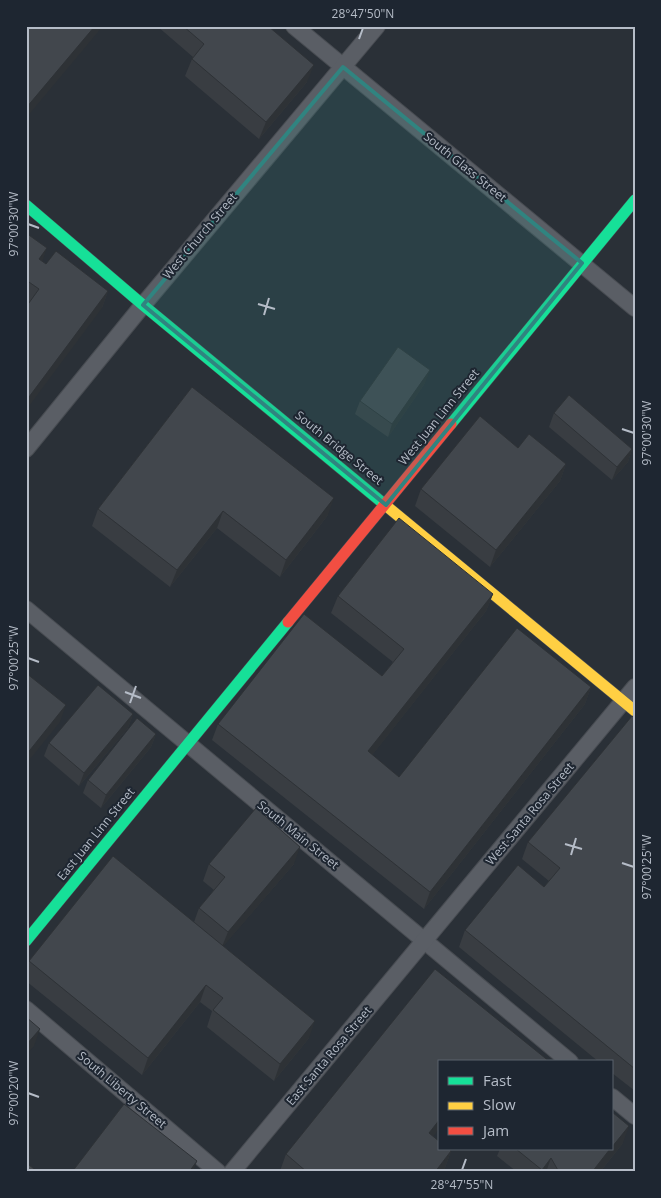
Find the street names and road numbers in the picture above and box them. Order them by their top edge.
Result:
street label: South Glass Street [420,128,510,205]
street label: West Church Street [158,189,241,282]
street label: West Juan Linn Street [394,365,483,468]
street label: South Bridge Street [292,407,387,488]
street label: West Santa Rosa Street [482,759,578,869]
street label: East Juan Linn Street [53,784,138,884]
street label: South Main Street [254,796,343,873]
street label: East Santa Rosa Street [282,1002,375,1109]
street label: South Liberty Street [74,1047,170,1132]

